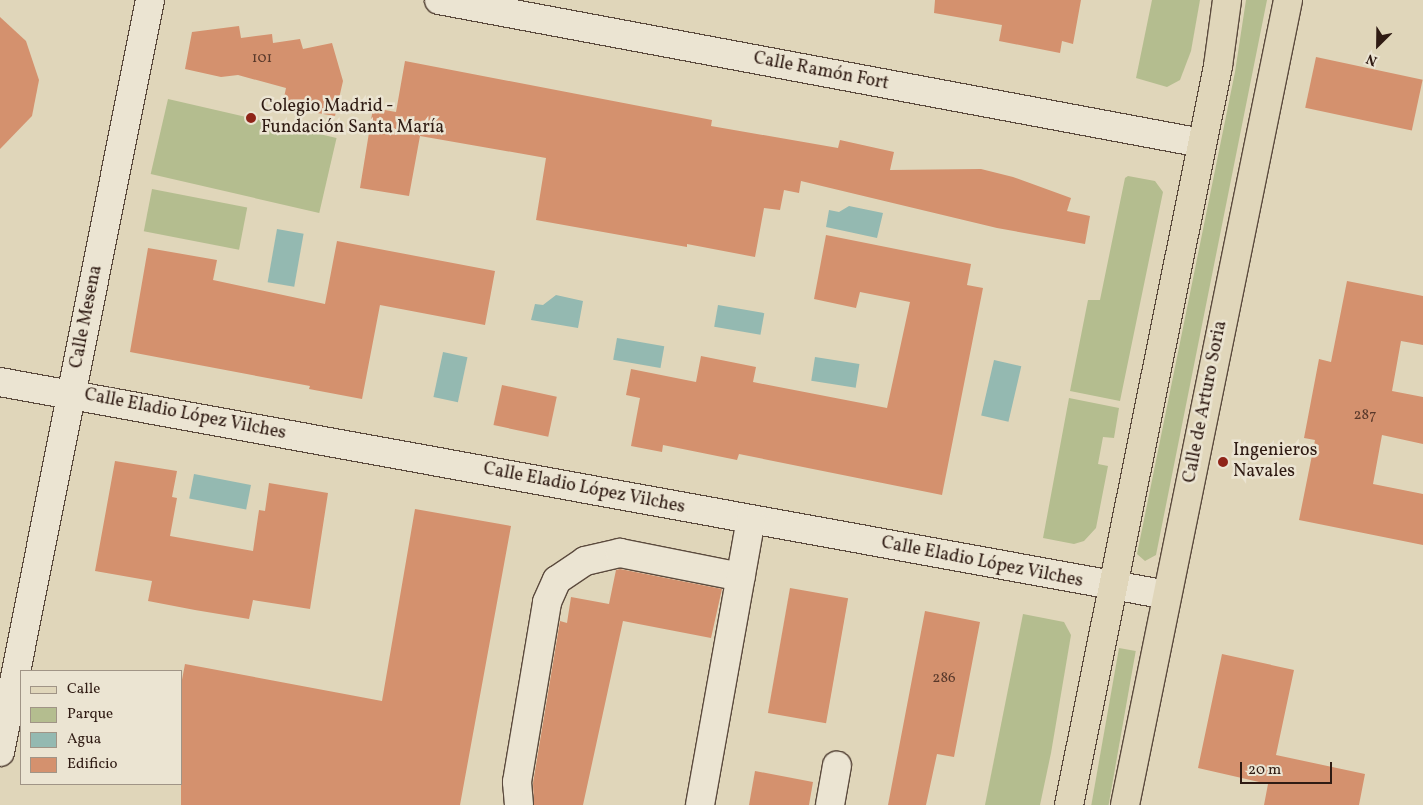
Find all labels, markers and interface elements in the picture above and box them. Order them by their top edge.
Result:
north arrow [1353,20,1403,70]
street label: Calle Ramón Fort [752,48,890,96]
text: N [1364,49,1380,70]
house number: 101 [252,50,272,68]
place label: Colegio Madrid - Fundación Santa María [261,97,444,140]
marker: Colegio Madrid - Fundación Santa María [245,112,257,124]
street label: Calle Mesena [66,264,108,370]
street label: Calle de Arturo Soria [1180,319,1232,485]
street label: Calle Eladio López Vilches [82,385,288,445]
house number: 287 [1354,407,1376,425]
place label: Ingenieros Navales [1233,441,1317,484]
marker: Ingenieros Navales [1217,456,1229,468]
street label: Calle Eladio López Vilches [481,459,687,519]
street label: Calle Eladio López Vilches [879,533,1085,593]
legend [20,670,182,785]
house number: 286 [932,670,956,688]
text: Calle [67,679,100,700]
text: Parque [67,704,113,725]
text: Agua [67,729,101,750]
scale bar [1243,752,1336,784]
text: Edificio [67,754,118,775]
text: 20 m [1248,760,1281,781]

